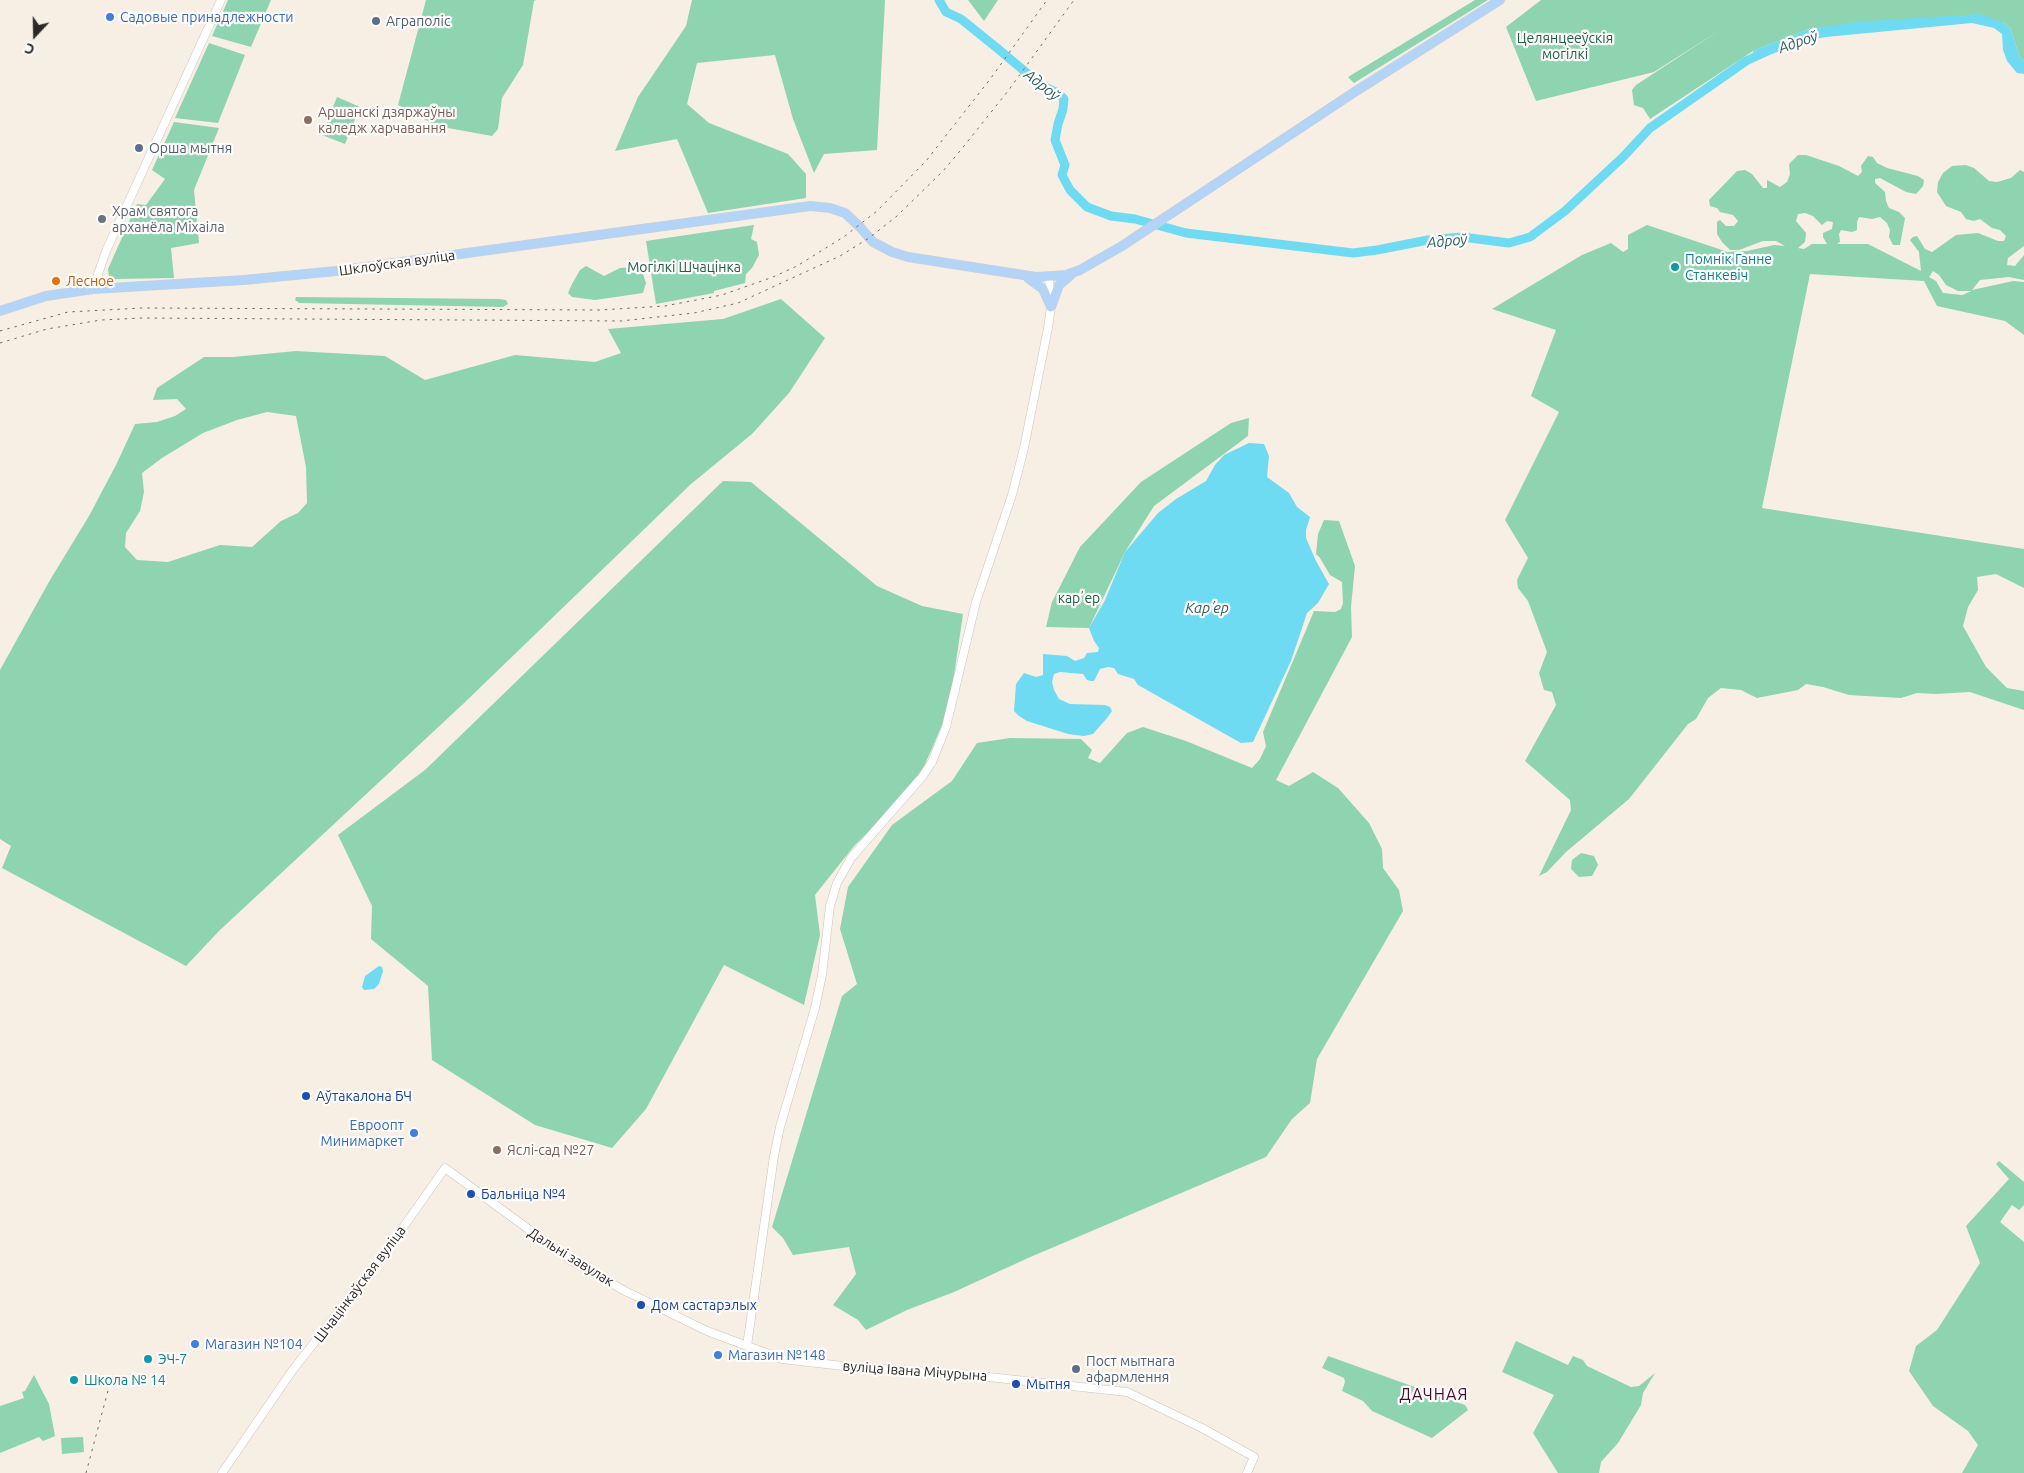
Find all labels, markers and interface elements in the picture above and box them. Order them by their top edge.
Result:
place label: Садовые принадлежности [120,9,294,25]
north arrow [10,10,60,60]
marker: Садовые принадлежности [104,11,116,23]
place label: Аграполіс [386,13,450,29]
marker: Аграполіс [370,15,382,27]
water label: Адроў [1776,27,1820,57]
park label: Целянцееўскія могілкі [1517,30,1613,62]
text: С [23,40,37,58]
water label: Адроў [1020,65,1064,105]
place label: Аршанскі дзяржаўны каледж харчавання [318,104,456,136]
marker: Аршанскі дзяржаўны каледж харчавання [302,114,314,126]
place label: Орша мытня [149,140,232,156]
marker: Орша мытня [133,142,145,154]
place label: Храм святога арханёла Міхаіла [112,203,225,236]
marker: Храм святога арханёла Міхаіла [96,213,108,225]
water label: Адроў [1426,230,1468,252]
street label: Шклоўская вуліца [338,247,456,279]
place label: Помнік Ганне Станкевіч [1685,251,1772,284]
park label: Могілкі Шчацінка [627,259,741,275]
marker: Помнік Ганне Станкевіч [1669,261,1681,273]
place label: Лесное [66,273,114,289]
marker: Лесное [50,275,62,287]
park label: карʼер [1058,590,1100,606]
water label: Карʼер [1185,599,1229,617]
place label: Аўтакалона БЧ [316,1088,412,1104]
marker: Аўтакалона БЧ [300,1090,312,1102]
place label: Евроопт Минимаркет [321,1117,404,1150]
marker: Евроопт Минимаркет [408,1127,420,1139]
place label: Яслі-сад №27 [507,1142,594,1158]
marker: Яслі-сад №27 [491,1144,503,1156]
place label: Бальніца №4 [481,1186,566,1202]
marker: Бальніца №4 [465,1188,477,1200]
street label: Шчацінкаўская вуліца [311,1222,409,1346]
street label: Дальні завулак [525,1224,617,1290]
place label: Дом састарэлых [651,1297,757,1313]
marker: Дом састарэлых [635,1299,647,1311]
place label: Магазин №104 [205,1336,303,1352]
marker: Магазин №104 [189,1338,201,1350]
place label: Магазин №148 [728,1347,826,1363]
marker: Магазин №148 [712,1349,724,1361]
place label: ЭЧ-7 [158,1351,187,1367]
marker: ЭЧ-7 [142,1353,154,1365]
place label: Пост мытнага афармлення [1086,1353,1175,1385]
street label: вуліца Івана Мічурына [842,1358,988,1384]
marker: Пост мытнага афармлення [1070,1363,1082,1375]
place label: Школа № 14 [84,1372,166,1388]
marker: Школа № 14 [68,1374,80,1386]
place label: Мытня [1026,1376,1071,1392]
marker: Мытня [1010,1378,1022,1390]
district label: ДАЧНАЯ [1399,1385,1469,1405]

